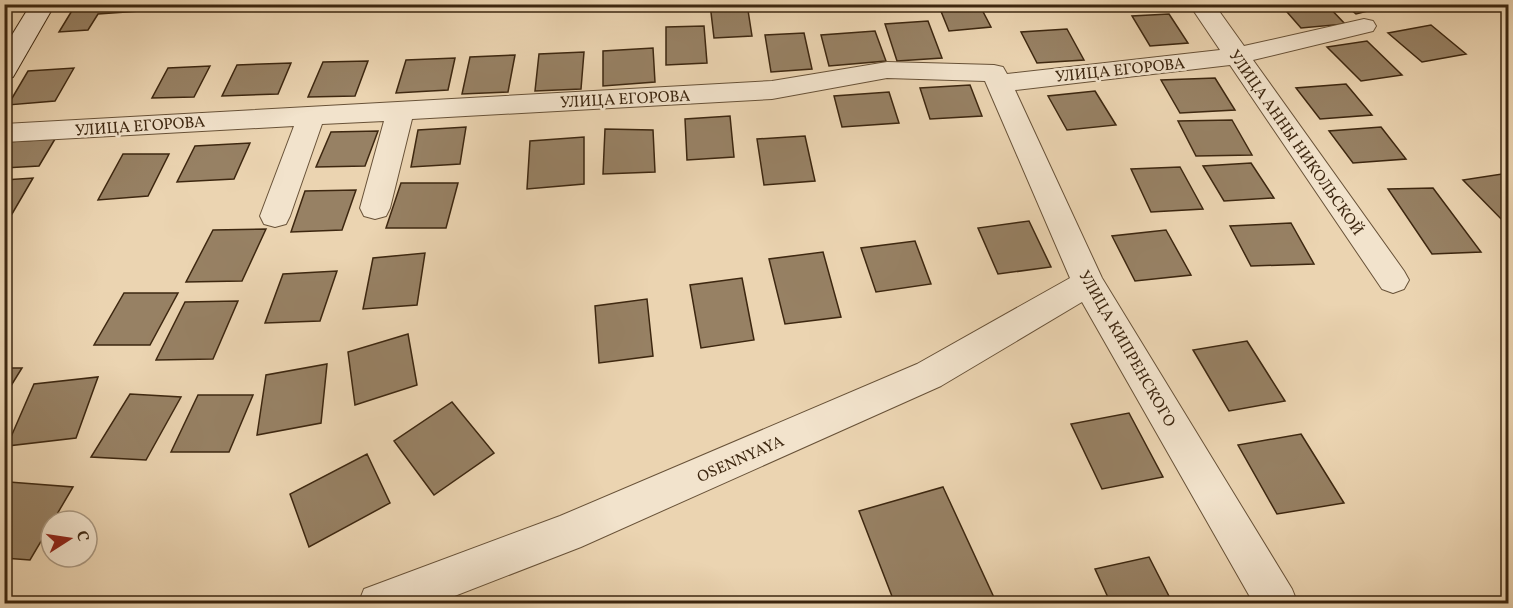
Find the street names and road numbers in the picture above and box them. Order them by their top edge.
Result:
street label: УЛИЦА АННЫ НИКОЛЬСКОЙ [1223,46,1368,240]
street label: УЛИЦА ЕГОРОВА [1054,53,1186,89]
street label: УЛИЦА ЕГОРОВА [559,86,691,114]
street label: УЛИЦА ЕГОРОВА [74,111,206,143]
street label: УЛИЦА КИПРЕНСКОГО [1072,267,1180,432]
street label: OSENNYAYA [694,431,788,489]

